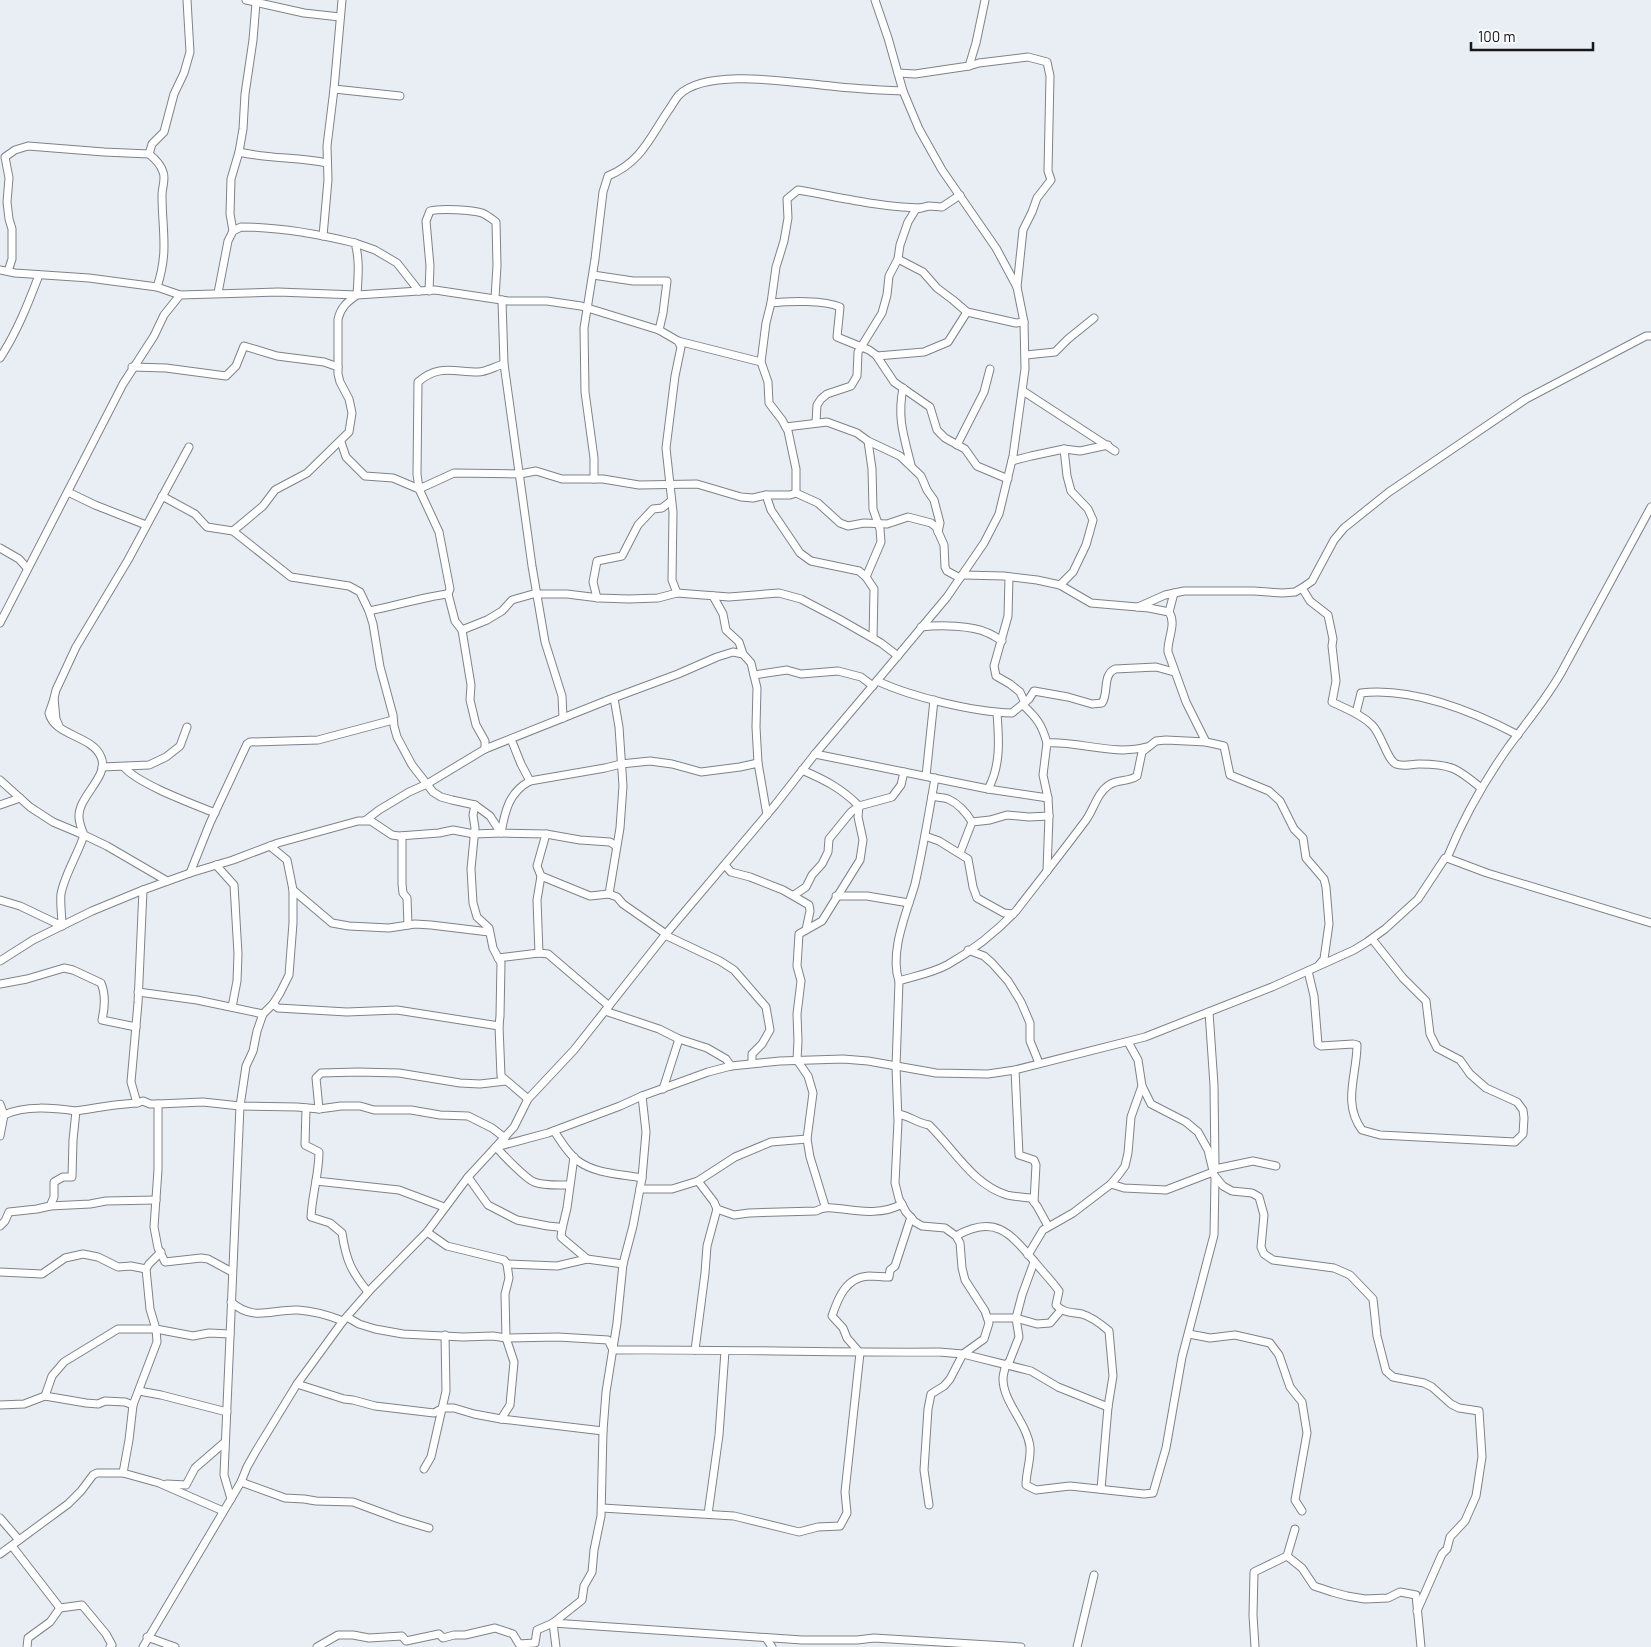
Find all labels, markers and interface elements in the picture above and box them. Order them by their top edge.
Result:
scale bar [1471,20,1594,52]
text: 100 m [1478,27,1516,45]

